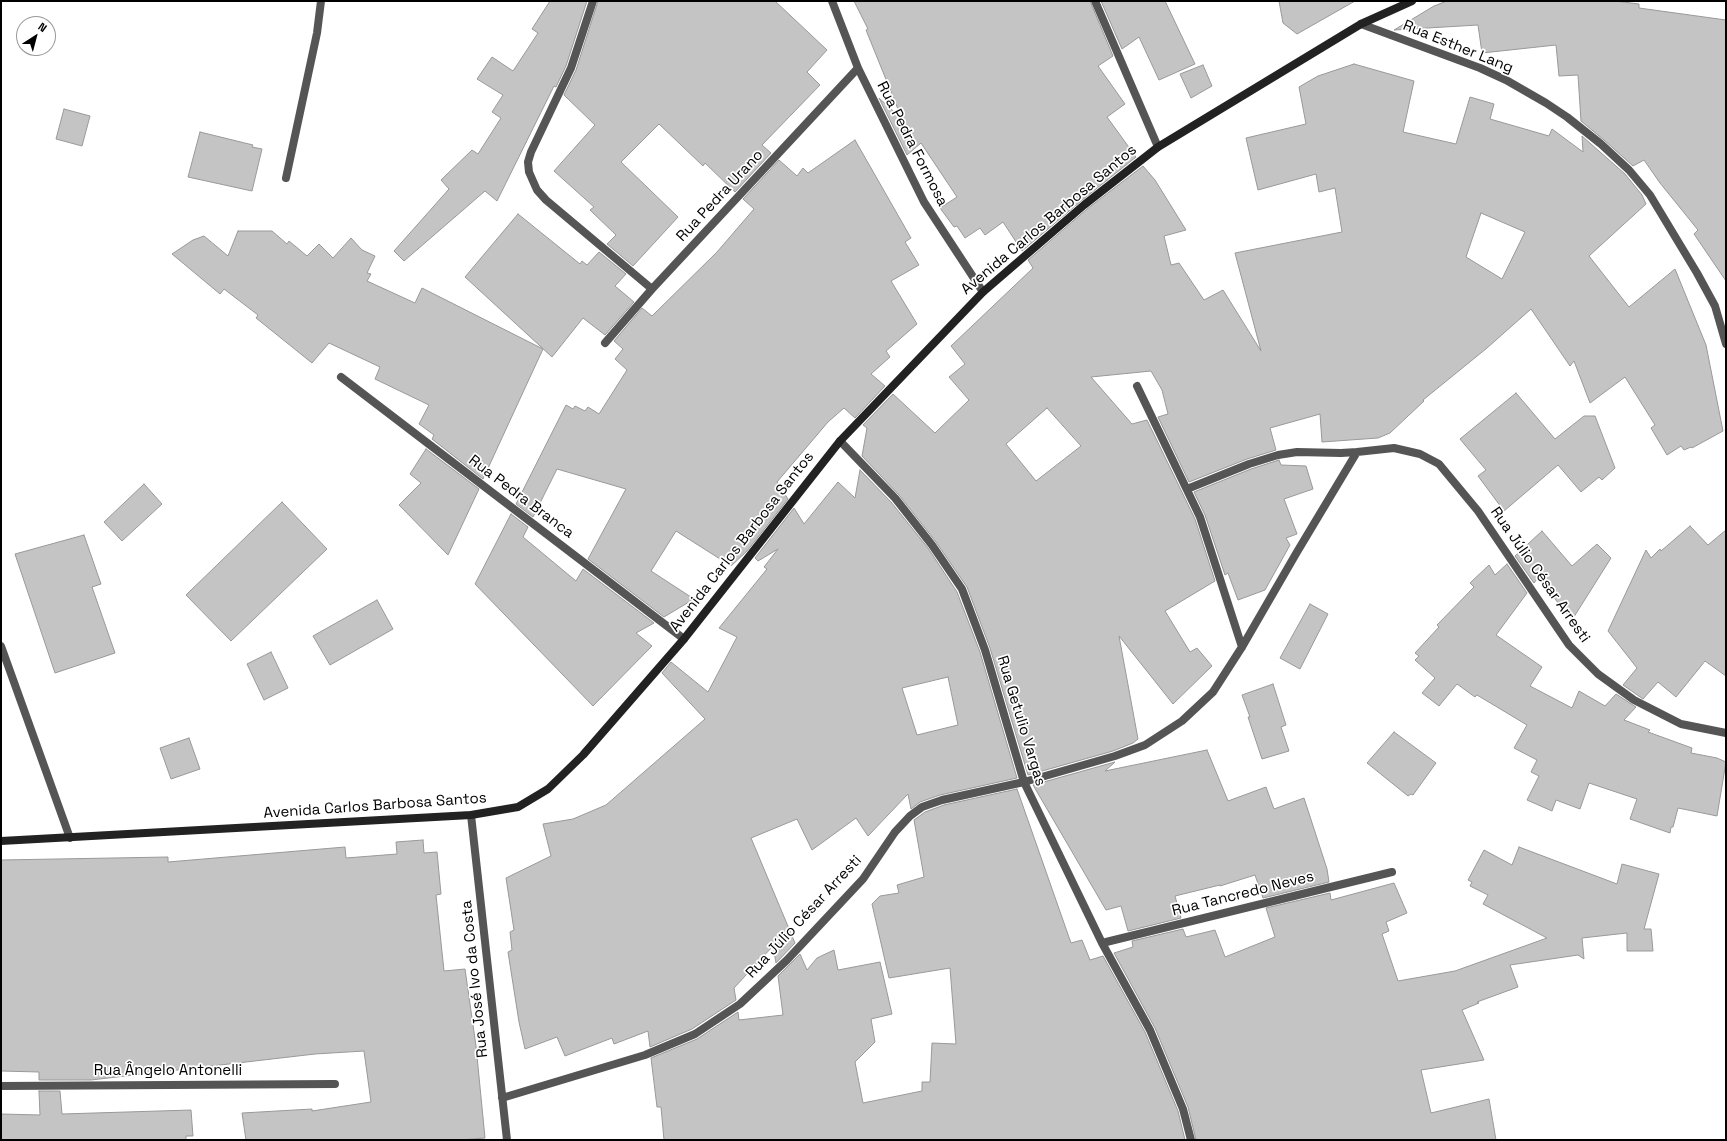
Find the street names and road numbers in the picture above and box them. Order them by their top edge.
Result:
street label: Rua Esther Lang [1400,17,1516,77]
street label: Rua Pedra Formosa [873,78,951,210]
street label: Avenida Carlos Barbosa Santos [958,141,1140,299]
street label: Rua Pedra Urano [673,146,767,246]
street label: Avenida Carlos Barbosa Santos [666,448,818,636]
street label: Rua Pedra Branca [465,452,577,542]
street label: Rua Júlio César Arresti [1486,504,1594,646]
street label: Rua Getulio Vargas [993,654,1049,788]
street label: Avenida Carlos Barbosa Santos [263,789,487,823]
street label: Rua Júlio César Arresti [742,852,866,982]
street label: Rua Tancredo Neves [1170,868,1316,920]
street label: Rua José Ivo da Costa [458,899,492,1059]
street label: Rua Ângelo Antonelli [94,1062,242,1080]

